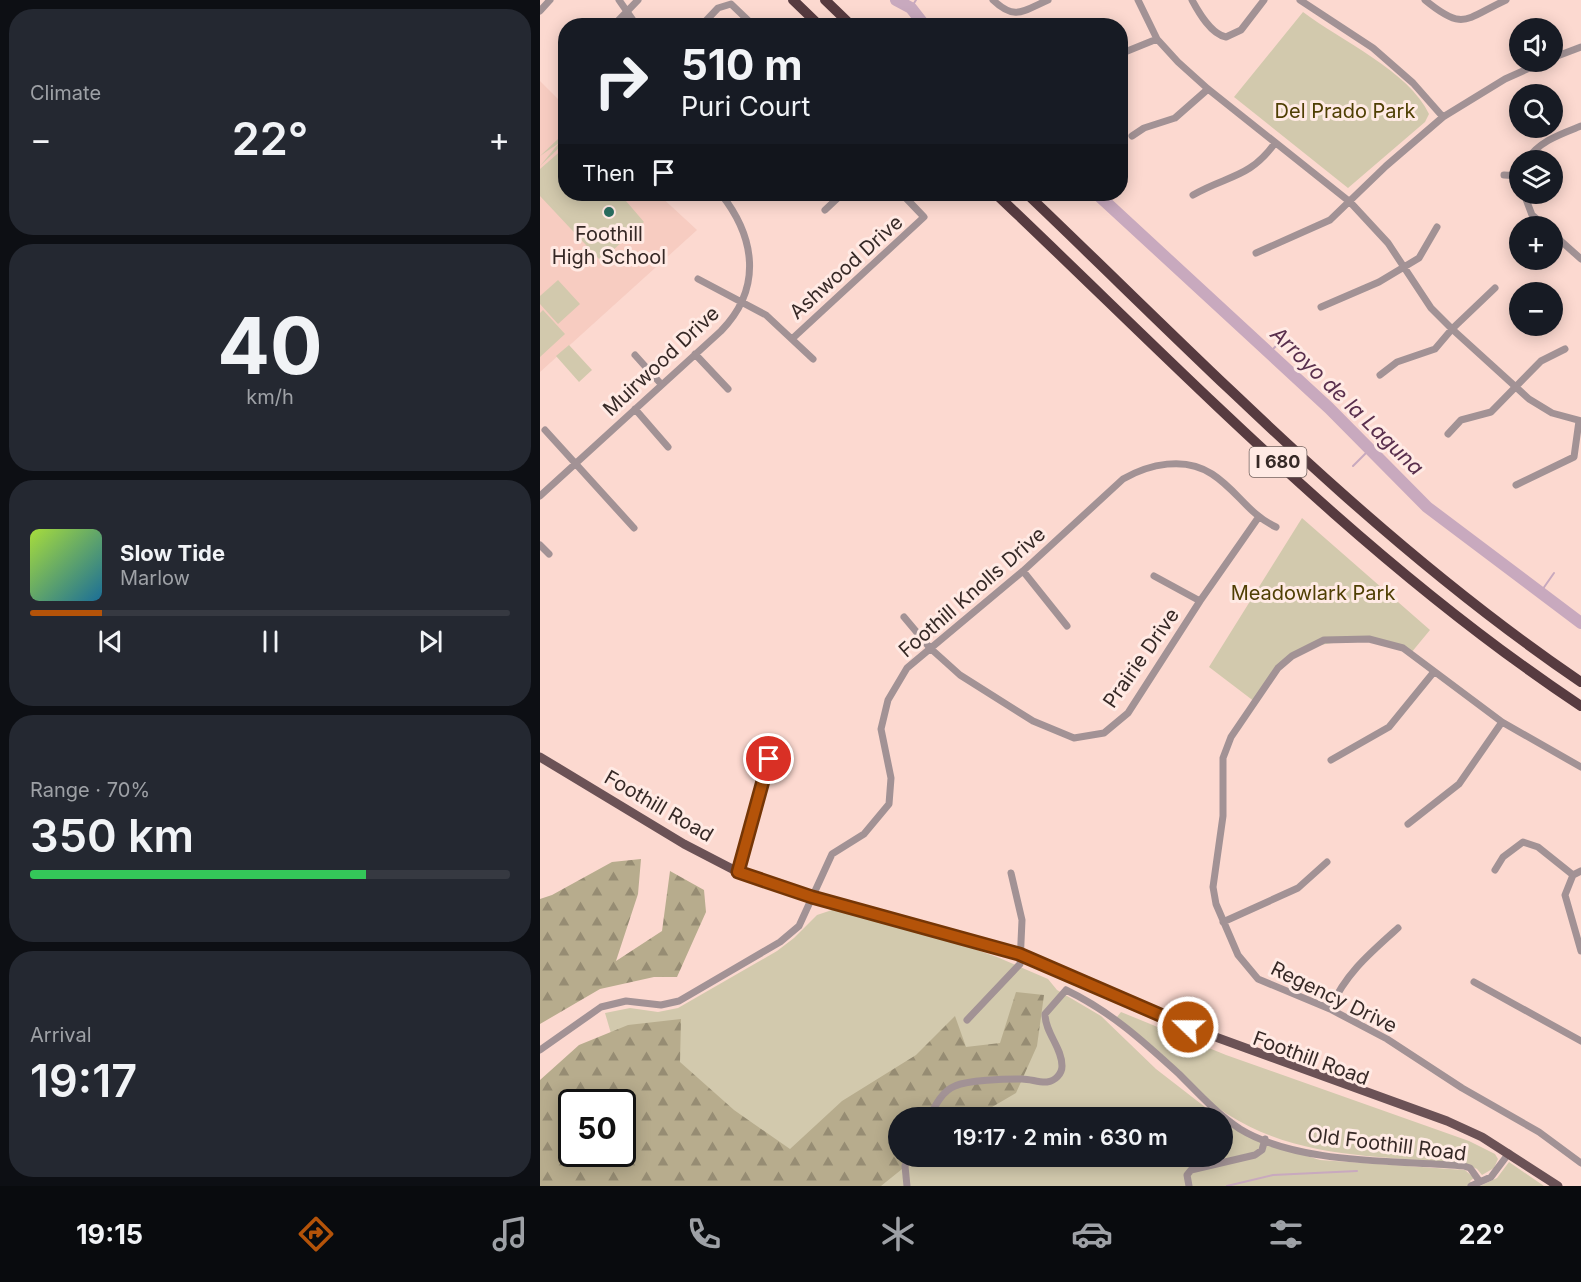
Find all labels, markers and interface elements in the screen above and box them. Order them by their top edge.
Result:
map controls [1509,18,1563,336]
button: sound [1509,18,1563,72]
text: 510 m [681,39,803,90]
icon: right [582,42,660,120]
text: Climate [30,81,101,105]
button: search [1509,84,1563,138]
text: Puri Court [681,90,810,123]
park label: Del Prado Park [1275,99,1415,123]
text: 22° [232,111,308,166]
text: − [30,119,52,159]
text: + [488,119,510,159]
button: layers [1509,150,1563,204]
icon: arrive [647,156,680,189]
text: Then [582,160,635,186]
marker: Foothill High School [602,205,616,219]
street label: Ashwood Drive [785,210,907,324]
button: + [1509,216,1563,270]
place label: Foothill High School [552,222,666,269]
button: − [1509,282,1563,336]
text: 40 [217,298,323,393]
street label: Muirwood Drive [598,301,724,421]
water label: Arroyo de la Laguna [1265,321,1429,480]
text: km/h [246,385,294,409]
road number: I 680 [1250,447,1306,477]
street label: Foothill Knolls Drive [894,522,1050,662]
text: Slow Tide [120,540,225,566]
text: Marlow [120,566,190,590]
park label: Meadowlark Park [1231,581,1395,605]
street label: Prairie Drive [1098,604,1184,712]
icon: previous [94,625,127,658]
icon: pause [254,625,287,658]
icon: next [414,625,447,658]
pin [743,733,794,784]
icon: arrive [752,742,785,775]
street label: Foothill Road [600,765,718,847]
text: Range · 70% [30,778,150,802]
text: 350 km [30,808,194,863]
street label: Regency Drive [1267,956,1401,1038]
position arrow [1156,995,1220,1059]
text: Arrival [30,1023,92,1047]
street label: Foothill Road [1250,1026,1372,1090]
text: 19:17 [30,1053,137,1108]
speed limit sign: 50 [558,1089,636,1167]
street label: Old Foothill Road [1306,1122,1468,1166]
text: 19:17 · 2 min · 630 m [953,1124,1168,1150]
icon: directions [295,1213,337,1255]
icon: music [489,1213,531,1255]
icon: phone [683,1213,725,1255]
icon: climate [877,1213,919,1255]
icon: car [1071,1213,1113,1255]
icon: filters [1265,1213,1307,1255]
text: 19:15 [76,1218,143,1251]
text: 22° [1459,1218,1505,1251]

